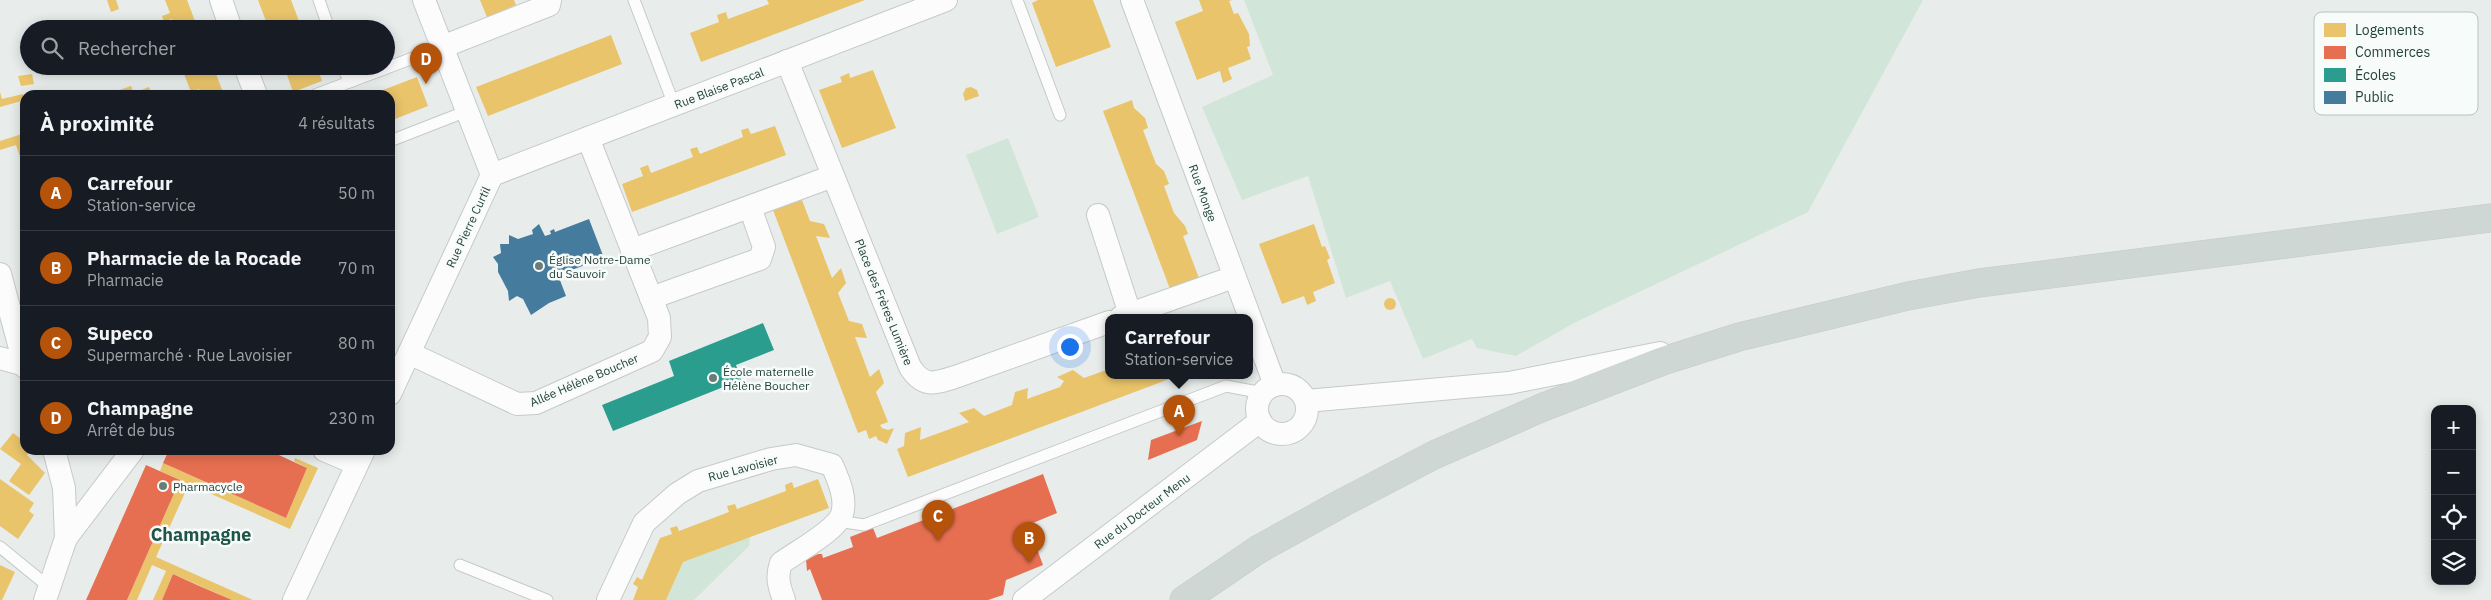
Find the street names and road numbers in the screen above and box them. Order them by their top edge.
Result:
street label: Rue Blaise Pascal [672,64,766,112]
street label: Rue Monge [1186,162,1220,224]
street label: Rue Pierre Curtil [443,184,493,270]
street label: Place des Frères Lumière [852,236,916,368]
street label: Allée Hélène Boucher [527,350,641,410]
street label: Rue Lavoisier [706,451,780,485]
street label: Rue du Docteur Menu [1091,470,1193,552]

